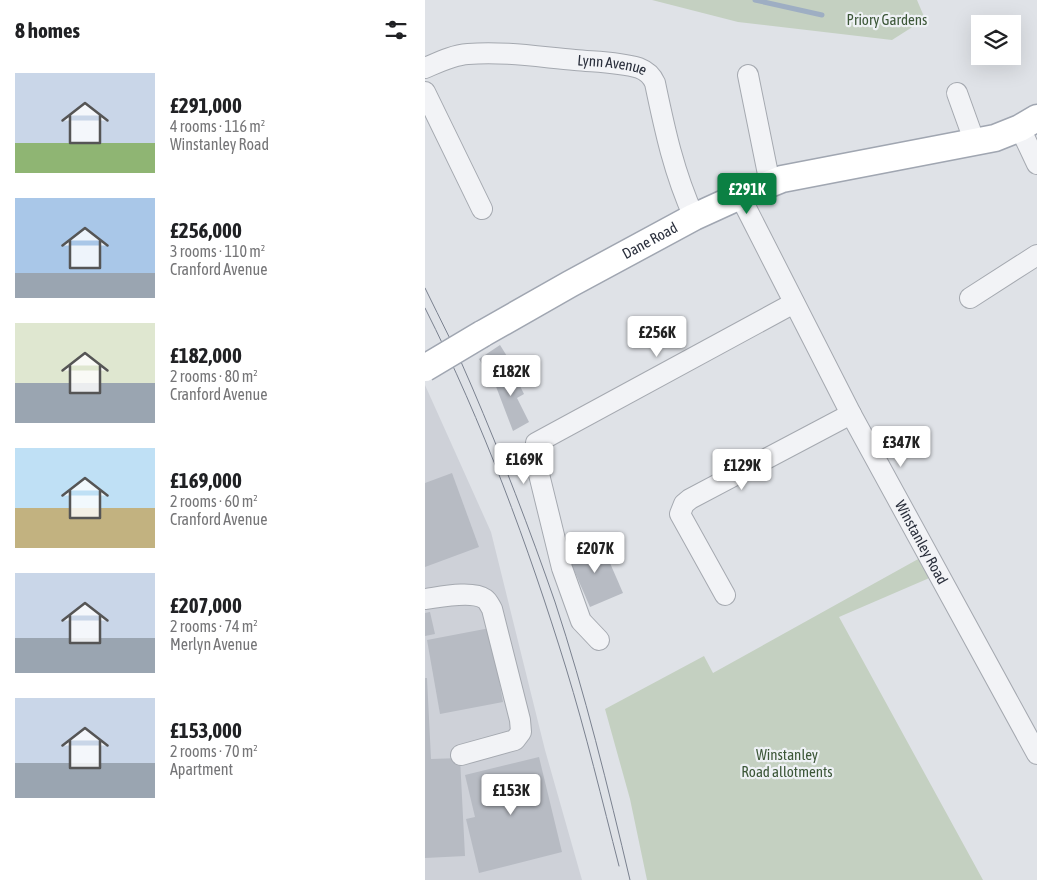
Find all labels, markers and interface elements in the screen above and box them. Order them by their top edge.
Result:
park label: Priory Gardens [847,11,927,28]
map controls [971,15,1021,65]
button: layers [971,15,1021,65]
icon: filters [382,16,410,44]
text: 8 homes [15,18,80,42]
street label: Lynn Avenue [577,51,650,78]
icon: home [55,93,115,153]
text: £291,000 [170,93,242,117]
text: 4 rooms · 116 m² [170,117,265,135]
text: Winstanley Road [170,135,269,153]
pin: £291K [712,172,782,215]
text: £291K [728,180,766,198]
icon: home [55,218,115,278]
text: £256,000 [170,218,242,242]
street label: Dane Road [619,219,680,262]
text: 3 rooms · 110 m² [170,242,265,260]
text: Cranford Avenue [170,260,268,278]
pin: £256K [622,316,692,358]
text: £256K [638,323,676,341]
icon: home [55,343,115,403]
text: £182,000 [170,343,242,367]
pin: £182K [476,354,546,397]
text: £182K [492,362,530,380]
text: 2 rooms · 80 m² [170,367,258,385]
text: Cranford Avenue [170,385,268,403]
pin: £347K [866,426,936,468]
text: £347K [882,433,920,451]
pin: £169K [489,442,559,485]
pin: £129K [707,448,777,491]
text: £169K [505,450,543,468]
text: £129K [723,456,761,474]
icon: home [55,468,115,528]
text: £169,000 [170,468,242,492]
text: 2 rooms · 60 m² [170,492,258,510]
street label: Winstanley Road [892,497,951,587]
text: Cranford Avenue [170,510,268,528]
pin: £207K [560,532,630,574]
text: £207K [576,539,614,557]
icon: home [55,593,115,653]
text: £207,000 [170,593,242,617]
text: 2 rooms · 74 m² [170,617,258,635]
text: Merlyn Avenue [170,635,258,653]
icon: home [55,718,115,778]
text: £153,000 [170,718,242,742]
text: 2 rooms · 70 m² [170,742,258,760]
park label: Winstanley Road allotments [741,746,833,780]
text: Apartment [170,760,233,778]
pin: £153K [476,774,546,816]
text: £153K [492,781,530,799]

